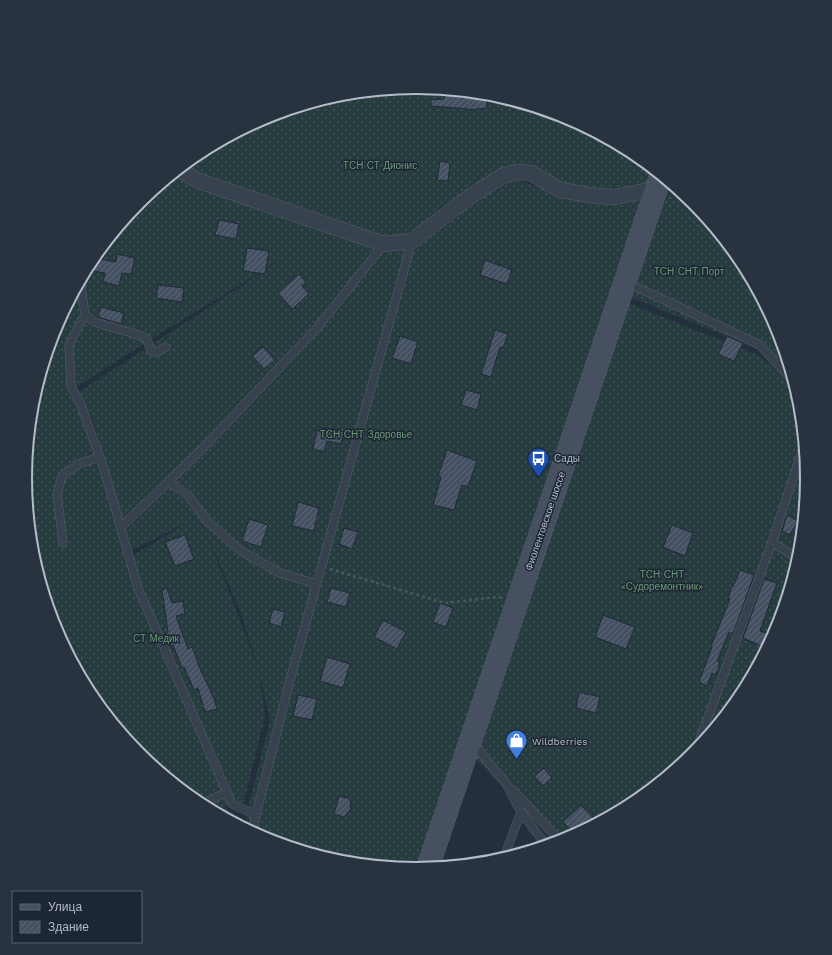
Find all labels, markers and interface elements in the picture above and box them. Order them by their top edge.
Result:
park label: ТСН СТ Дионис [343,160,417,171]
park label: ТСН СНТ Порт [654,266,725,277]
park label: ТСН СНТ Здоровье [320,429,413,440]
bus stop icon: Сады [525,445,551,478]
place label: Сады [554,453,580,464]
street label: Фиолентовское шоссе [523,470,567,572]
park label: ТСН СНТ «Судоремонтник» [621,569,703,592]
park label: СТ Медик [133,633,180,644]
shop icon: Wildberries [503,728,529,761]
place label: Wildberries [532,736,588,747]
legend [12,891,142,943]
text: Улица [48,900,82,914]
text: Здание [48,920,89,934]

